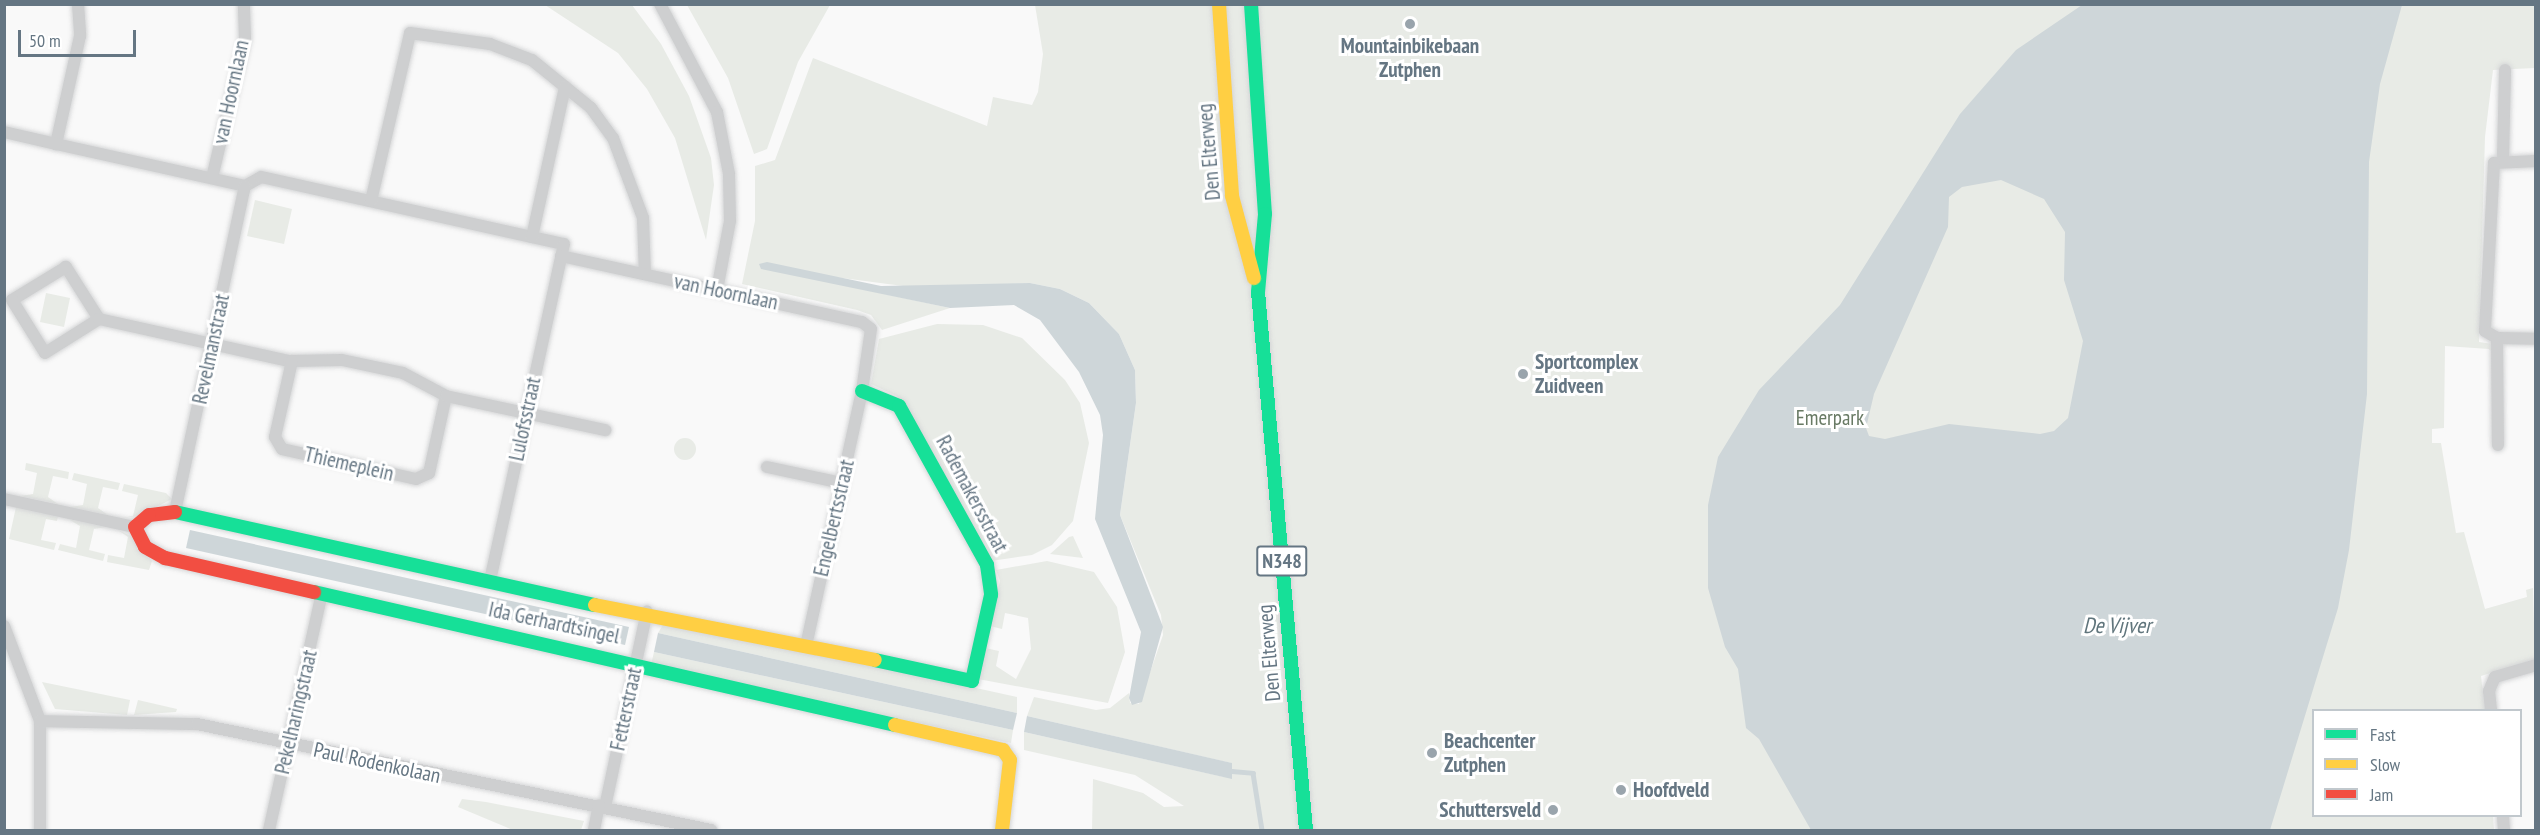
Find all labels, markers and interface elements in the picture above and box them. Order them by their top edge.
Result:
marker: Mountainbikebaan Zutphen [1403,17,1417,31]
scale bar [21,18,140,56]
text: 50 m [29,29,61,52]
place label: Mountainbikebaan Zutphen [1341,33,1479,83]
street label: van Hoornlaan [208,38,254,146]
street label: Den Elterweg [1192,103,1226,201]
street label: van Hoornlaan [672,269,780,315]
street label: Revelmanstraat [187,292,235,406]
place label: Sportcomplex Zuidveen [1535,349,1638,399]
marker: Sportcomplex Zuidveen [1516,367,1530,381]
street label: Lulofsstraat [504,375,546,463]
park label: Emerpark [1796,405,1864,431]
street label: Rademakersstraat [931,431,1013,557]
street label: Thiemeplein [302,442,396,486]
street label: Engelbertsstraat [808,457,860,579]
road number: N348 [1255,544,1309,578]
street label: Ida Gerhardtsingel [486,597,622,649]
street label: Den Elterweg [1252,604,1286,702]
water label: De Vijver [2083,613,2151,639]
street label: Pekelharingstraat [269,648,323,776]
street label: Fetterstraat [605,665,647,753]
legend [2312,709,2522,817]
text: Fast [2370,723,2396,746]
place label: Beachcenter Zutphen [1444,728,1535,778]
street label: Paul Rodenkolaan [311,737,443,789]
marker: Beachcenter Zutphen [1425,746,1439,760]
text: Slow [2370,753,2400,776]
place label: Hoofdveld [1633,777,1709,803]
marker: Hoofdveld [1614,783,1628,797]
text: Jam [2370,783,2393,806]
place label: Schuttersveld [1439,797,1541,823]
marker: Schuttersveld [1546,803,1560,817]

